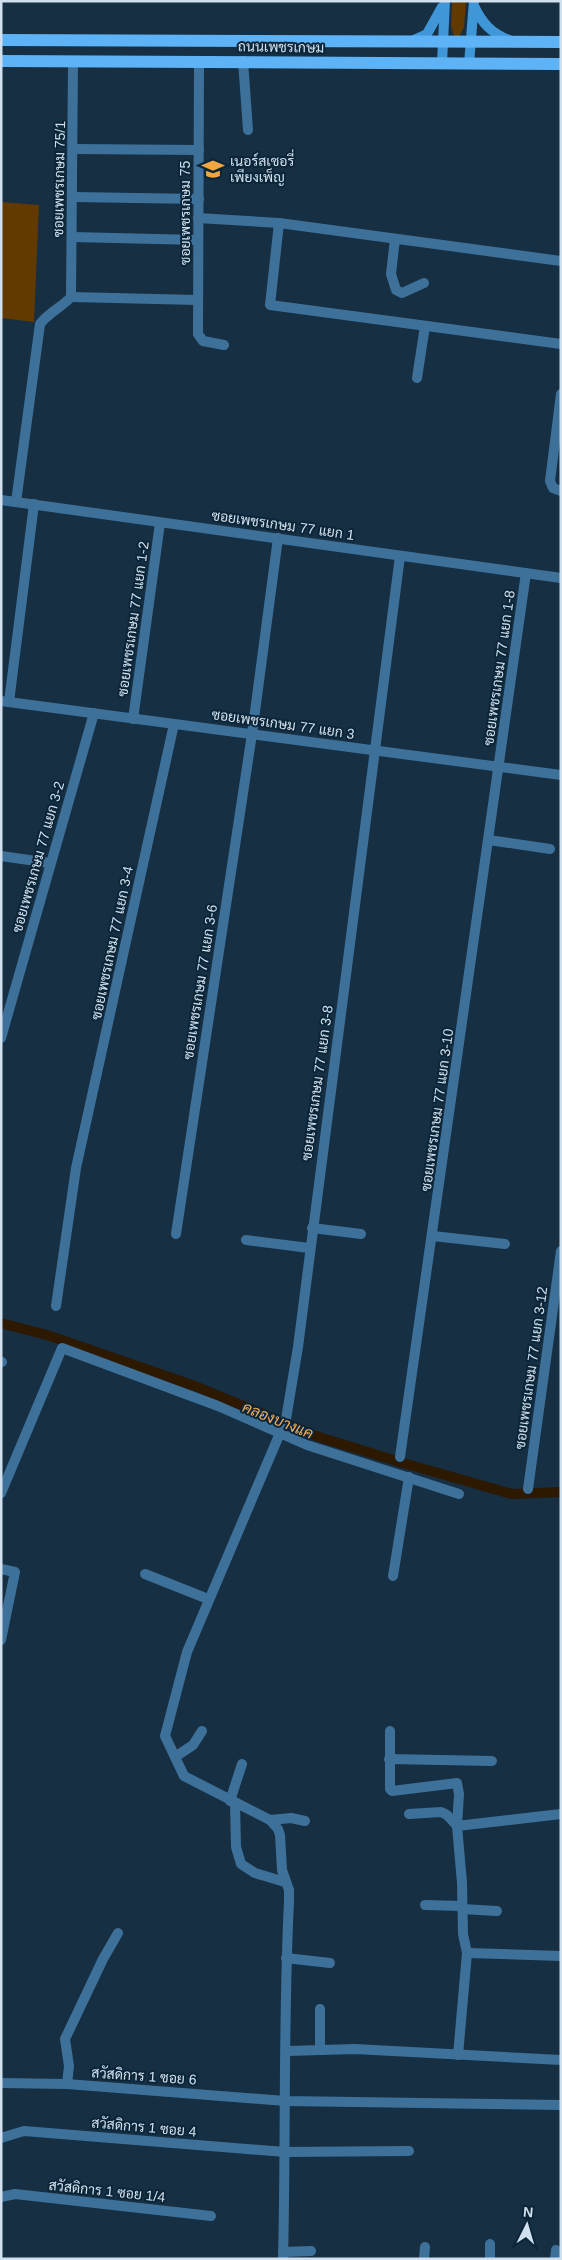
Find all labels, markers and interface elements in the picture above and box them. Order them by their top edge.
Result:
street label: ถนนเพชรเกษม [238,38,324,56]
street label: ซอยเพชรเกษม 75/1 [50,121,68,237]
place label: เนอร์สเซอรี่ เพียงเพ็ญ [230,149,295,186]
school or university icon: เนอร์สเซอรี่ เพียงเพ็ญ [200,156,226,182]
street label: ซอยเพชรเกษม 75 [177,161,193,265]
street label: ซอยเพชรเกษม 77 แยก 1 [210,507,356,543]
street label: ซอยเพชรเกษม 77 แยก 1-2 [114,540,152,698]
street label: ซอยเพชรเกษม 77 แยก 1-8 [480,589,518,747]
street label: ซอยเพชรเกษม 77 แยก 3 [210,706,356,742]
street label: ซอยเพชรเกษม 77 แยก 3-2 [9,779,67,935]
street label: ซอยเพชรเกษม 77 แยก 3-4 [88,865,136,1021]
street label: ซอยเพชรเกษม 77 แยก 3-6 [180,903,220,1061]
street label: ซอยเพชรเกษม 77 แยก 3-8 [298,1004,336,1162]
street label: ซอยเพชรเกษม 77 แยก 3-10 [418,1027,456,1193]
street label: ซอยเพชรเกษม 77 แยก 3-12 [512,1285,550,1451]
water label: คลองบางแค [240,1398,316,1442]
street label: สวัสดิการ 1 ซอย 6 [91,2064,197,2088]
street label: สวัสดิการ 1 ซอย 4 [91,2114,197,2140]
street label: สวัสดิการ 1 ซอย 1/4 [48,2177,166,2205]
north arrow [502,2200,552,2250]
text: N [522,2204,534,2220]

